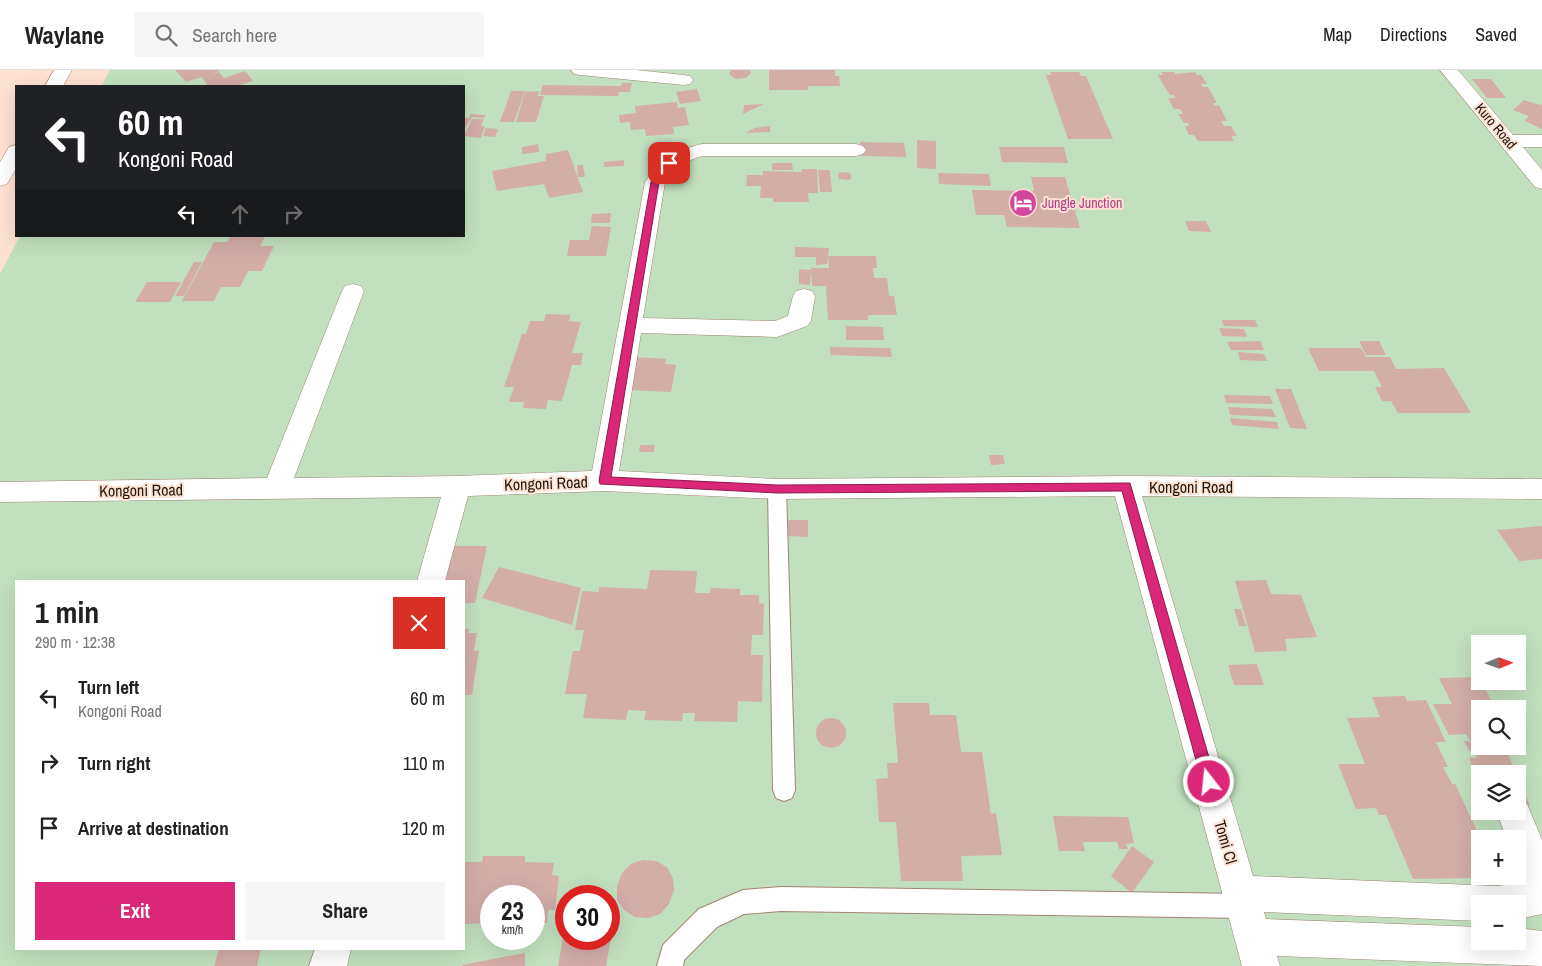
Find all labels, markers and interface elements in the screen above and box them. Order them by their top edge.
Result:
search box [134,12,484,57]
text: Waylane [25,19,104,51]
icon: search [152,21,180,49]
text: Search here [192,22,277,48]
text: Map [1323,22,1352,47]
text: Directions [1380,22,1447,47]
text: Saved [1475,22,1517,47]
text: 60 m [118,99,183,146]
street label: Kuro Road [1471,99,1521,153]
icon: left [35,105,100,170]
pin [648,142,690,184]
text: Kongoni Road [118,144,233,174]
icon: arrive [655,149,683,177]
hotel icon: Jungle Junction [1008,188,1038,218]
place label: Jungle Junction [1042,194,1122,212]
icon: left [173,200,201,228]
icon: ahead [226,200,254,228]
icon: right [279,200,307,228]
street label: Kongoni Road [504,471,588,495]
street label: Kongoni Road [1149,476,1233,498]
street label: Kongoni Road [99,478,183,502]
text: 1 min [35,592,99,632]
button: close [393,597,445,649]
text: 290 m · 12:38 [35,631,115,653]
north arrow [1471,635,1526,690]
map controls [1471,635,1526,950]
text: Turn left [78,674,139,700]
icon: left [35,684,63,712]
text: 60 m [410,685,445,711]
text: Kongoni Road [78,700,162,722]
button: search [1471,700,1526,755]
icon: right [35,749,63,777]
text: Turn right [78,750,150,776]
text: 110 m [403,750,445,776]
position arrow [1182,755,1234,807]
button: layers [1471,765,1526,820]
icon: arrive [35,814,63,842]
text: Arrive at destination [78,815,229,841]
text: 120 m [402,815,445,841]
street label: Tomi Cl [1209,818,1243,866]
button: + [1471,830,1526,885]
button: Exit [35,882,235,940]
button: Share [245,882,445,940]
speed limit sign: 30 [555,885,620,950]
text: 23 [501,894,524,928]
button: − [1471,895,1526,950]
text: km/h [502,922,523,938]

